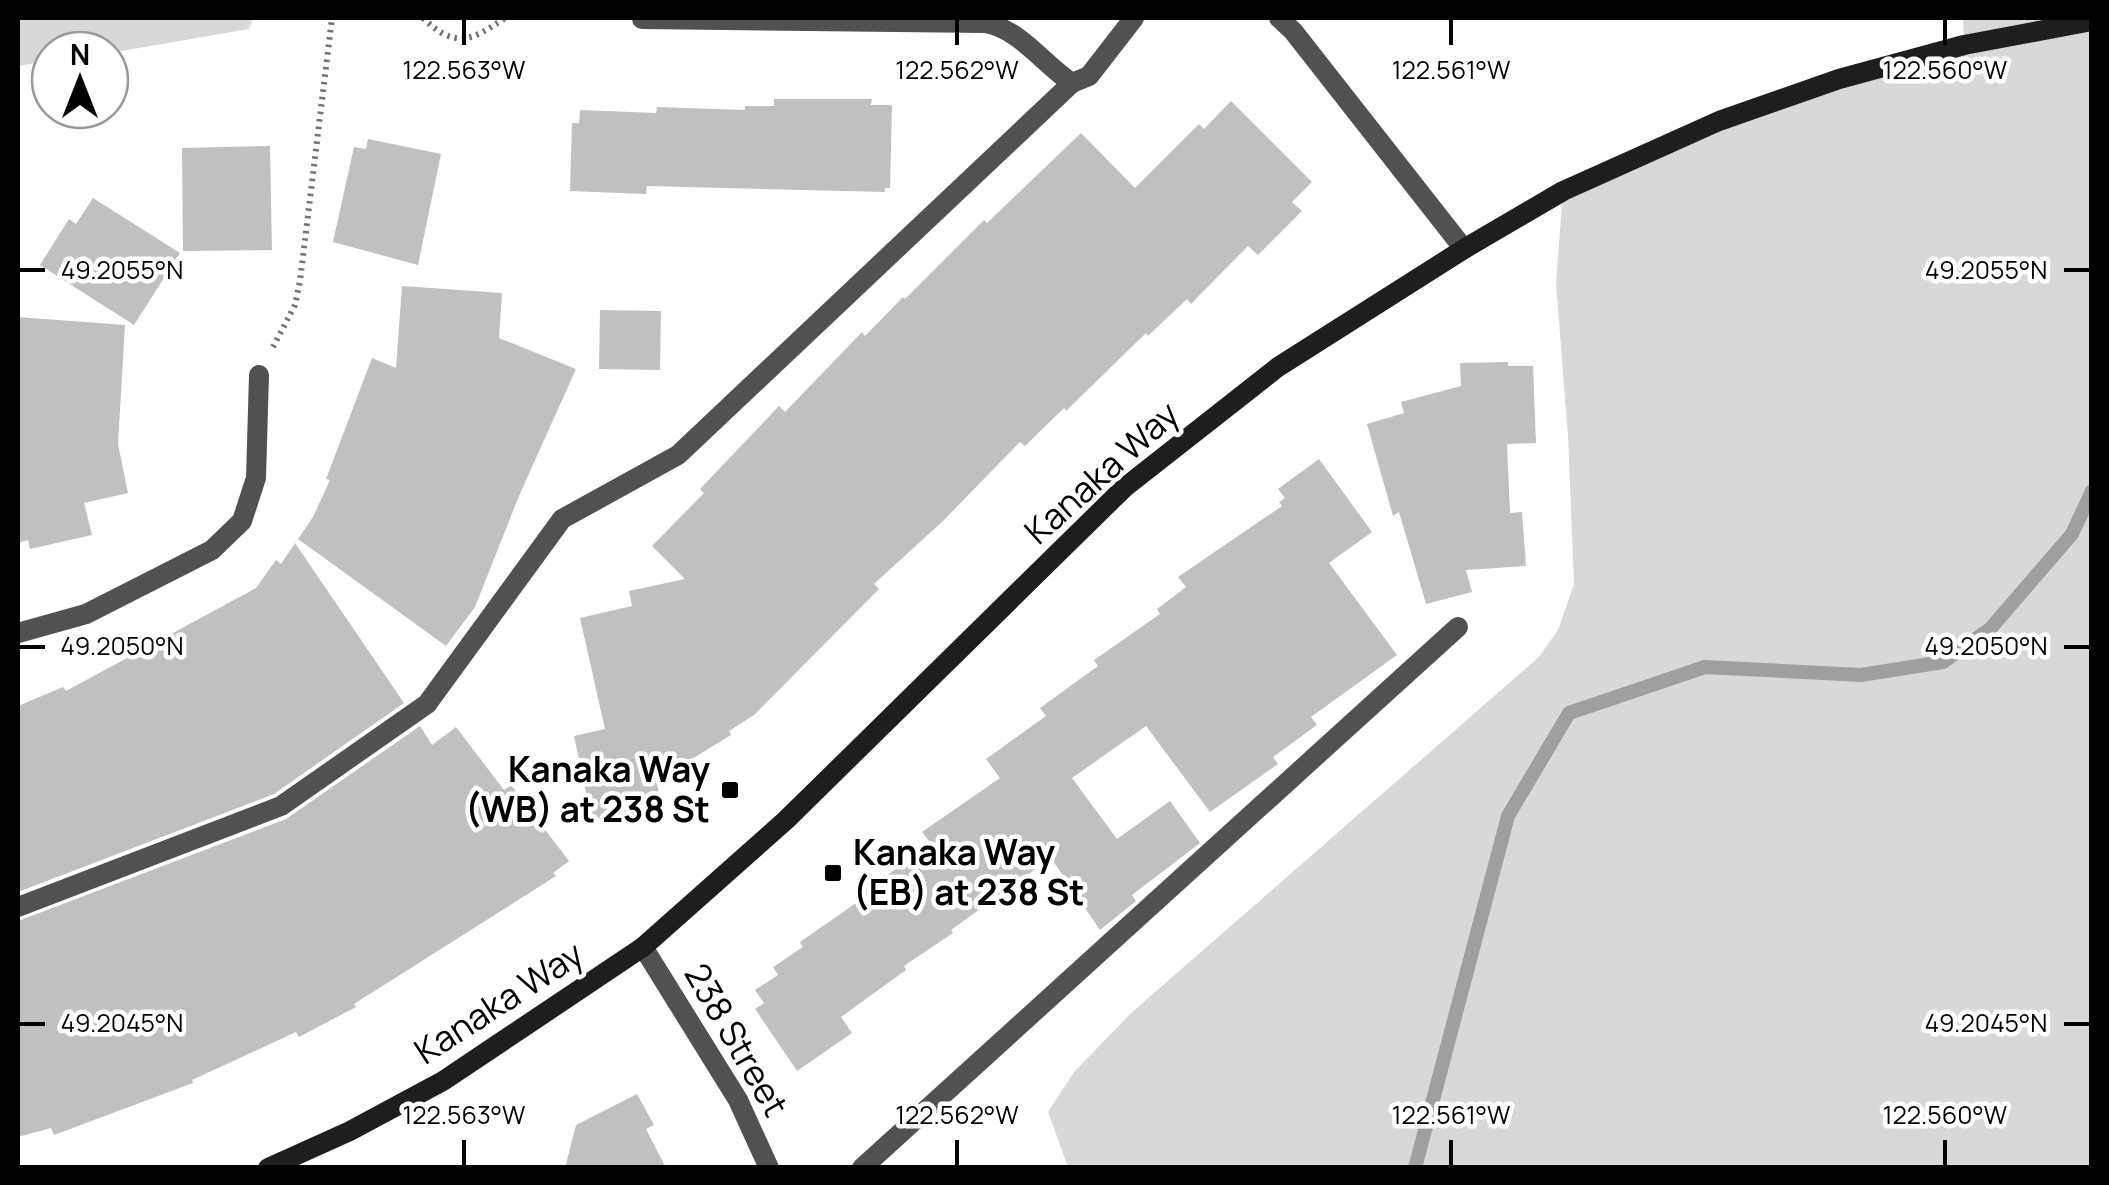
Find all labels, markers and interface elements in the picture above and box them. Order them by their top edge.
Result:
north arrow [30,30,130,130]
text: N [70,35,90,73]
text: 122.563°W [402,52,526,87]
text: 122.562°W [895,52,1019,87]
text: 122.561°W [1392,52,1510,87]
text: 122.560°W [1883,52,2007,87]
text: 49.2055°N [61,252,183,287]
text: 49.2055°N [1925,252,2047,287]
street label: Kanaka Way [1014,390,1189,554]
text: 49.2050°N [60,628,184,663]
text: 49.2050°N [1924,628,2048,663]
place label: Kanaka Way (WB) at 238 St [465,745,710,833]
marker: Kanaka Way (WB) at 238 St [719,779,741,801]
place label: Kanaka Way (EB) at 238 St [853,828,1084,916]
marker: Kanaka Way (EB) at 238 St [822,862,844,884]
street label: Kanaka Way [405,930,592,1075]
street label: 238 Street [674,954,800,1125]
text: 49.2045°N [61,1005,183,1040]
text: 49.2045°N [1925,1005,2047,1040]
text: 122.563°W [402,1097,526,1132]
text: 122.562°W [895,1097,1019,1132]
text: 122.561°W [1392,1097,1510,1132]
text: 122.560°W [1883,1097,2007,1132]

